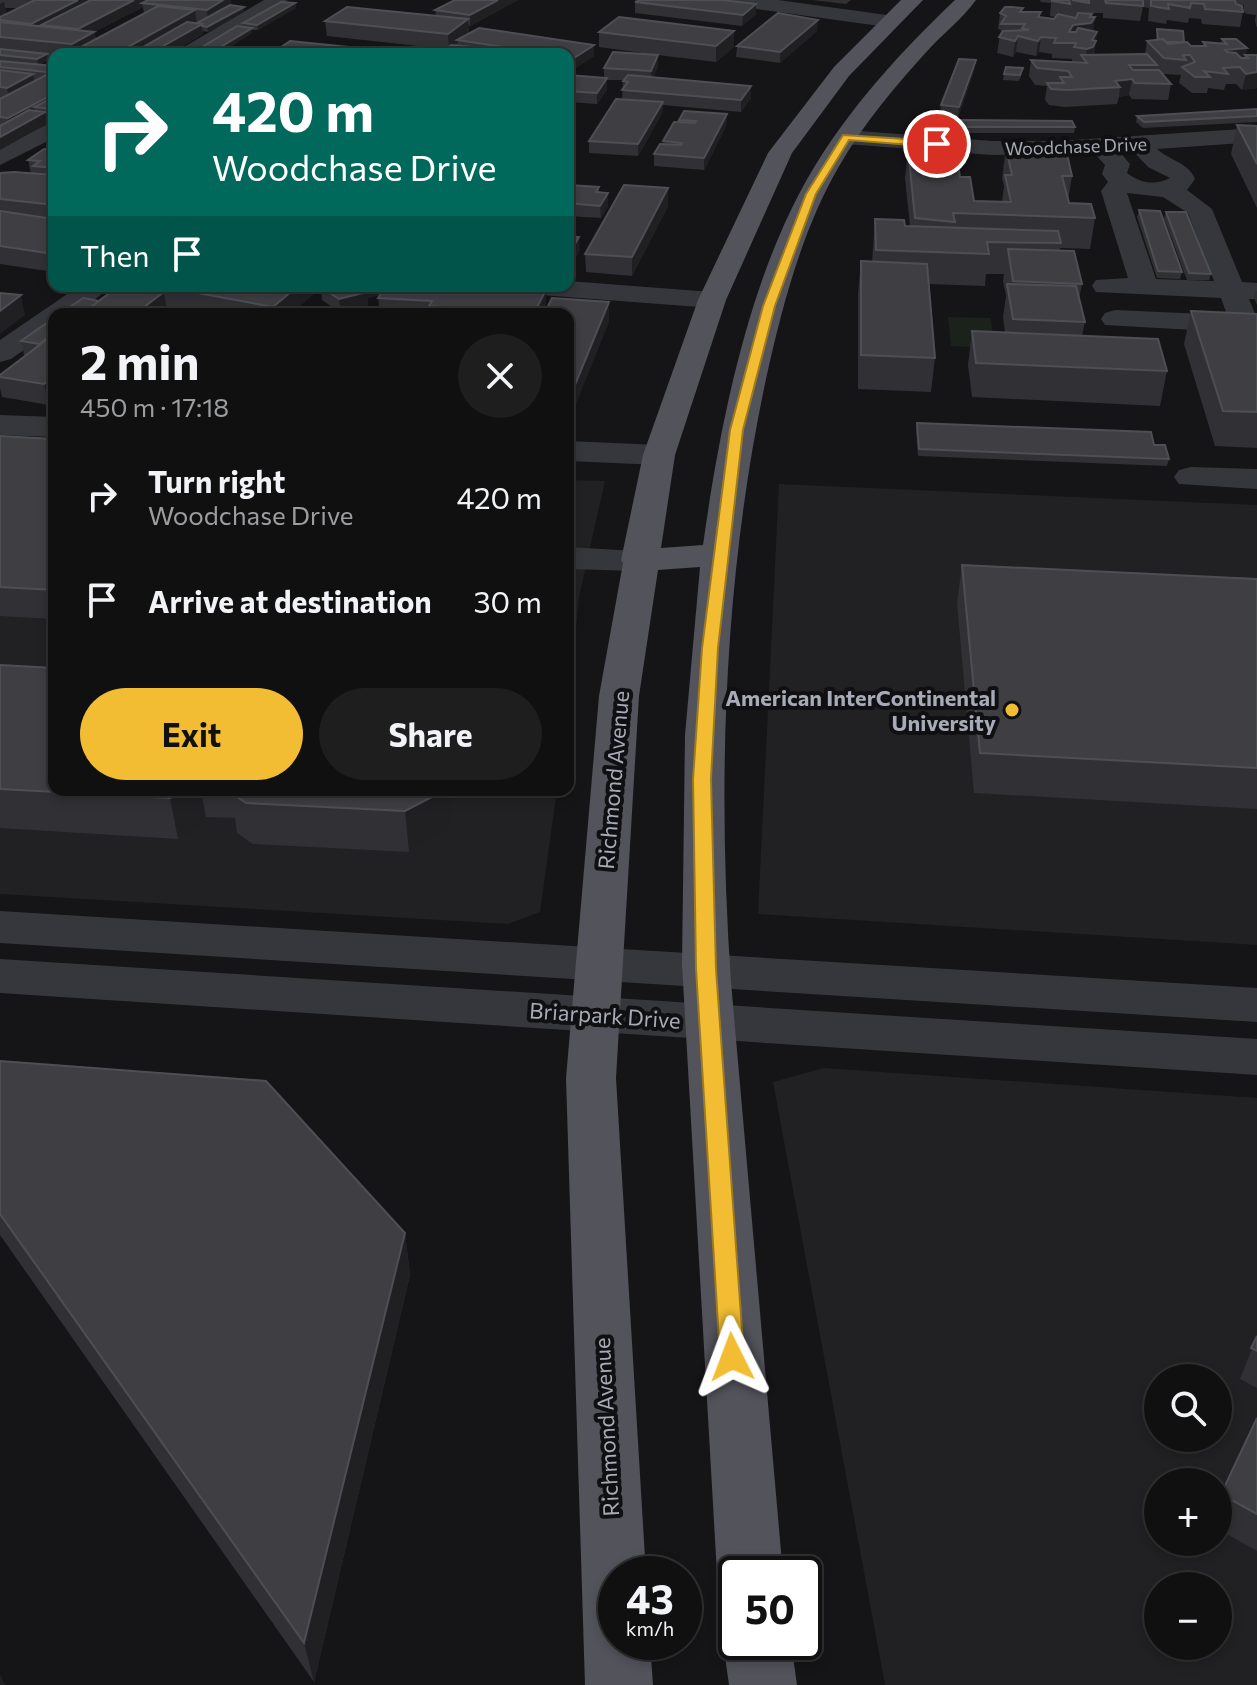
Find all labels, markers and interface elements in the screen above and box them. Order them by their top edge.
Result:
text: 420 m [212,75,374,144]
icon: right [80,80,184,184]
pin [903,110,971,178]
icon: arrive [915,122,959,166]
street label: Woodchase Drive [1005,133,1147,159]
text: Woodchase Drive [212,144,497,188]
icon: arrive [165,232,209,276]
text: Then [80,236,149,273]
text: 2 min [80,331,200,390]
button: close [458,334,542,418]
text: 450 m · 17:18 [80,391,229,422]
text: Turn right [148,462,285,499]
icon: right [80,474,124,518]
text: 420 m [456,478,542,515]
text: Woodchase Drive [148,499,353,530]
icon: arrive [80,578,124,622]
text: Arrive at destination [148,582,432,619]
text: 30 m [473,582,542,619]
place label: American InterContinental University [725,684,996,736]
button: Exit [80,688,303,780]
button: Share [319,688,542,780]
street label: Richmond Avenue [592,690,634,870]
marker: American InterContinental University [1003,701,1021,719]
street label: Briarpark Drive [528,996,682,1034]
position arrow [690,1315,774,1399]
street label: Richmond Avenue [588,1337,624,1517]
map controls [1144,1364,1232,1660]
button: search [1144,1364,1232,1452]
button: + [1144,1468,1232,1556]
speed limit sign: 50 [718,1556,822,1660]
button: − [1144,1572,1232,1660]
text: 43 [626,1573,674,1622]
text: km/h [626,1616,674,1640]

